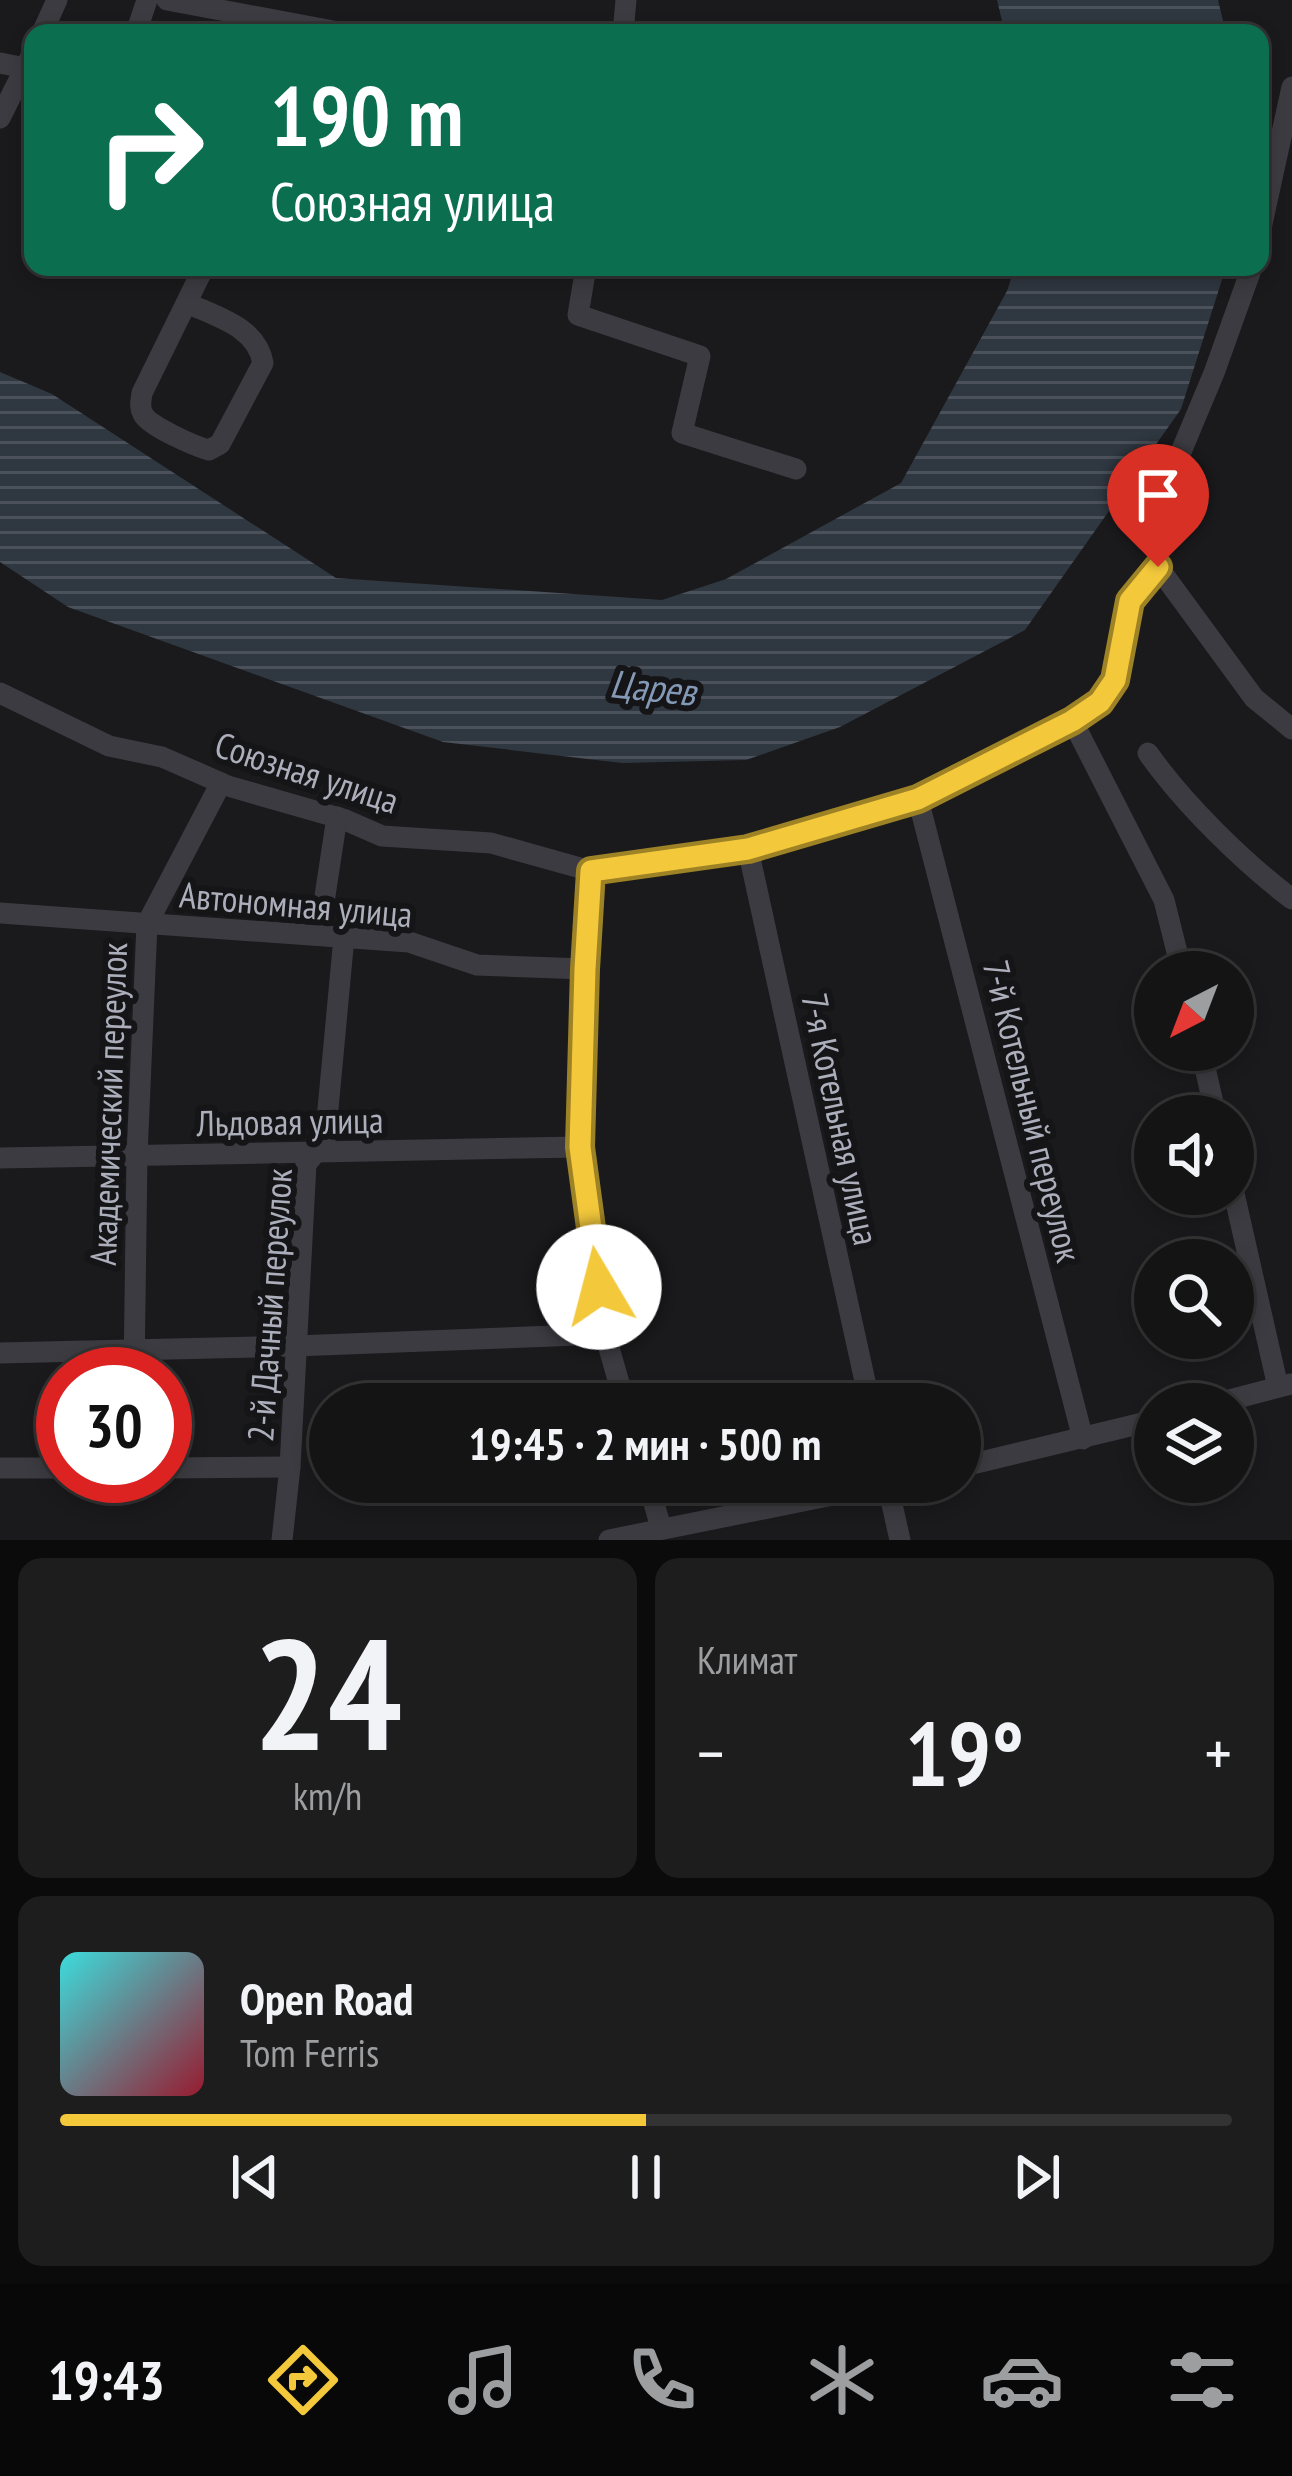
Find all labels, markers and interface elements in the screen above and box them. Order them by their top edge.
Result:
text: 190 m [270,60,463,169]
icon: right [72,72,228,228]
text: Союзная улица [270,166,555,236]
pin [1107,444,1209,567]
icon: arrive [1125,462,1191,528]
water label: Царев [608,657,702,717]
street label: Союзная улица [209,720,405,824]
street label: Автономная улица [178,870,414,938]
street label: Академический переулок [79,942,137,1266]
north arrow [1134,951,1254,1071]
map controls [1134,951,1254,1503]
street label: 7-й Котельный переулок [973,955,1093,1267]
street label: 7-я Котельная улица [791,989,891,1249]
button: sound [1134,1095,1254,1215]
street label: Льдовая улица [195,1096,384,1146]
street label: 2-й Дачный переулок [236,1167,302,1443]
position arrow [536,1224,662,1350]
button: search [1134,1239,1254,1359]
speed limit sign: 30 [36,1347,192,1503]
button: layers [1134,1383,1254,1503]
text: 19:45 · 2 мин · 500 m [469,1414,821,1472]
text: 24 [253,1591,402,1793]
text: Климат [697,1634,797,1685]
text: 19° [905,1694,1024,1811]
text: − [697,1710,724,1795]
text: + [1205,1710,1232,1795]
text: km/h [293,1770,362,1821]
text: Open Road [240,1969,413,2027]
text: Tom Ferris [240,2027,379,2078]
icon: previous [222,2144,288,2210]
icon: pause [613,2144,679,2210]
icon: next [1004,2144,1070,2210]
icon: directions [261,2338,345,2422]
icon: music [441,2338,525,2422]
icon: phone [620,2338,704,2422]
icon: climate [800,2338,884,2422]
icon: car [980,2338,1064,2422]
icon: filters [1160,2338,1244,2422]
text: 19:43 [48,2345,165,2415]

